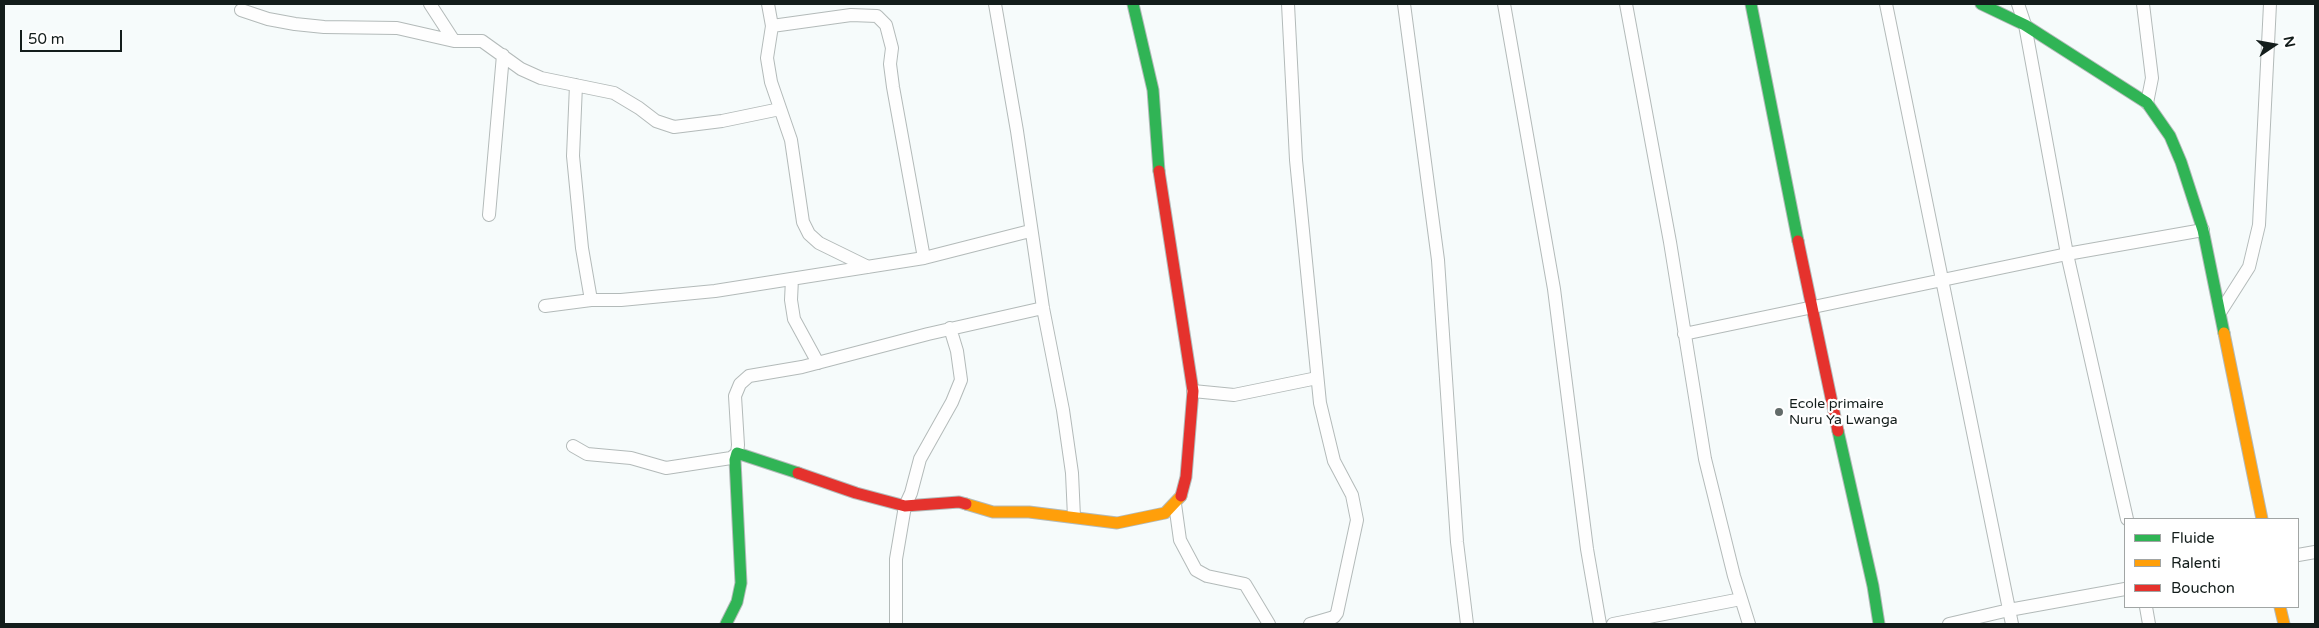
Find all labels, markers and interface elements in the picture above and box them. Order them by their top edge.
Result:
scale bar [22,20,125,52]
north arrow [2249,20,2299,70]
text: 50 m [28,30,65,48]
text: N [2280,35,2299,49]
place label: Ecole primaire Nuru Ya Lwanga [1789,396,1898,428]
marker: Ecole primaire Nuru Ya Lwanga [1773,406,1785,418]
legend [2124,518,2299,608]
text: Fluide [2171,529,2215,547]
text: Ralenti [2171,554,2221,572]
text: Bouchon [2171,579,2235,597]

